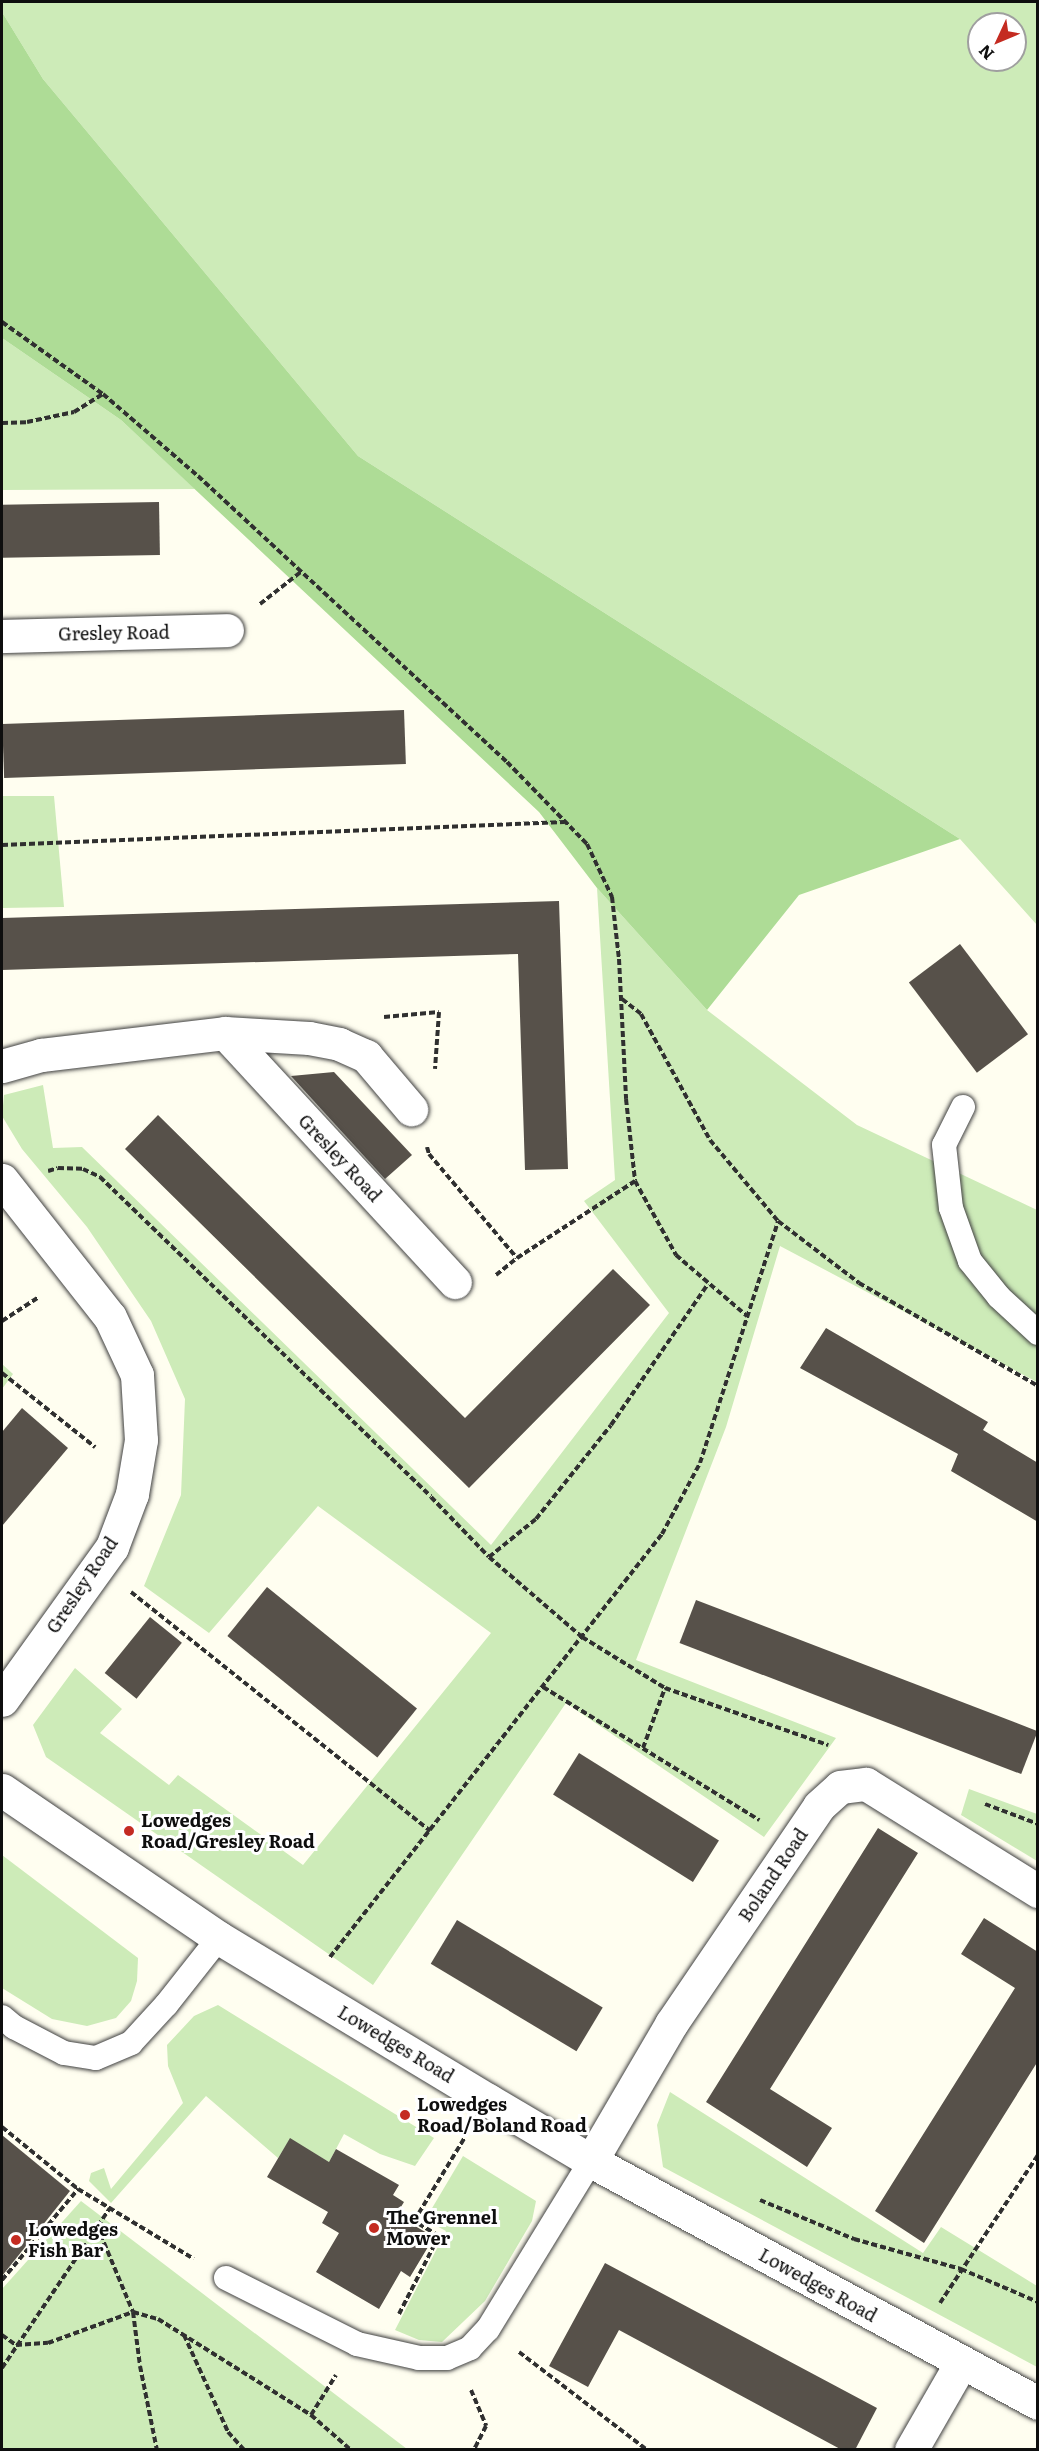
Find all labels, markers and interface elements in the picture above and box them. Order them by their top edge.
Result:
north arrow [967,12,1027,72]
text: N [972,40,999,66]
street label: Gresley Road [58,621,170,645]
street label: Gresley Road [294,1110,386,1206]
street label: Gresley Road [42,1533,122,1637]
place label: Lowedges Road/Gresley Road [141,1810,315,1852]
marker: Lowedges Road/Gresley Road [122,1824,136,1838]
street label: Boland Road [734,1824,812,1926]
street label: Lowedges Road [334,2001,458,2087]
place label: Lowedges Road/Boland Road [417,2094,587,2136]
marker: Lowedges Road/Boland Road [398,2108,412,2122]
place label: The Grennel Mower [386,2207,497,2250]
place label: Lowedges Fish Bar [28,2219,118,2262]
marker: The Grennel Mower [367,2221,381,2235]
marker: Lowedges Fish Bar [9,2233,23,2247]
street label: Lowedges Road [755,2244,881,2326]

